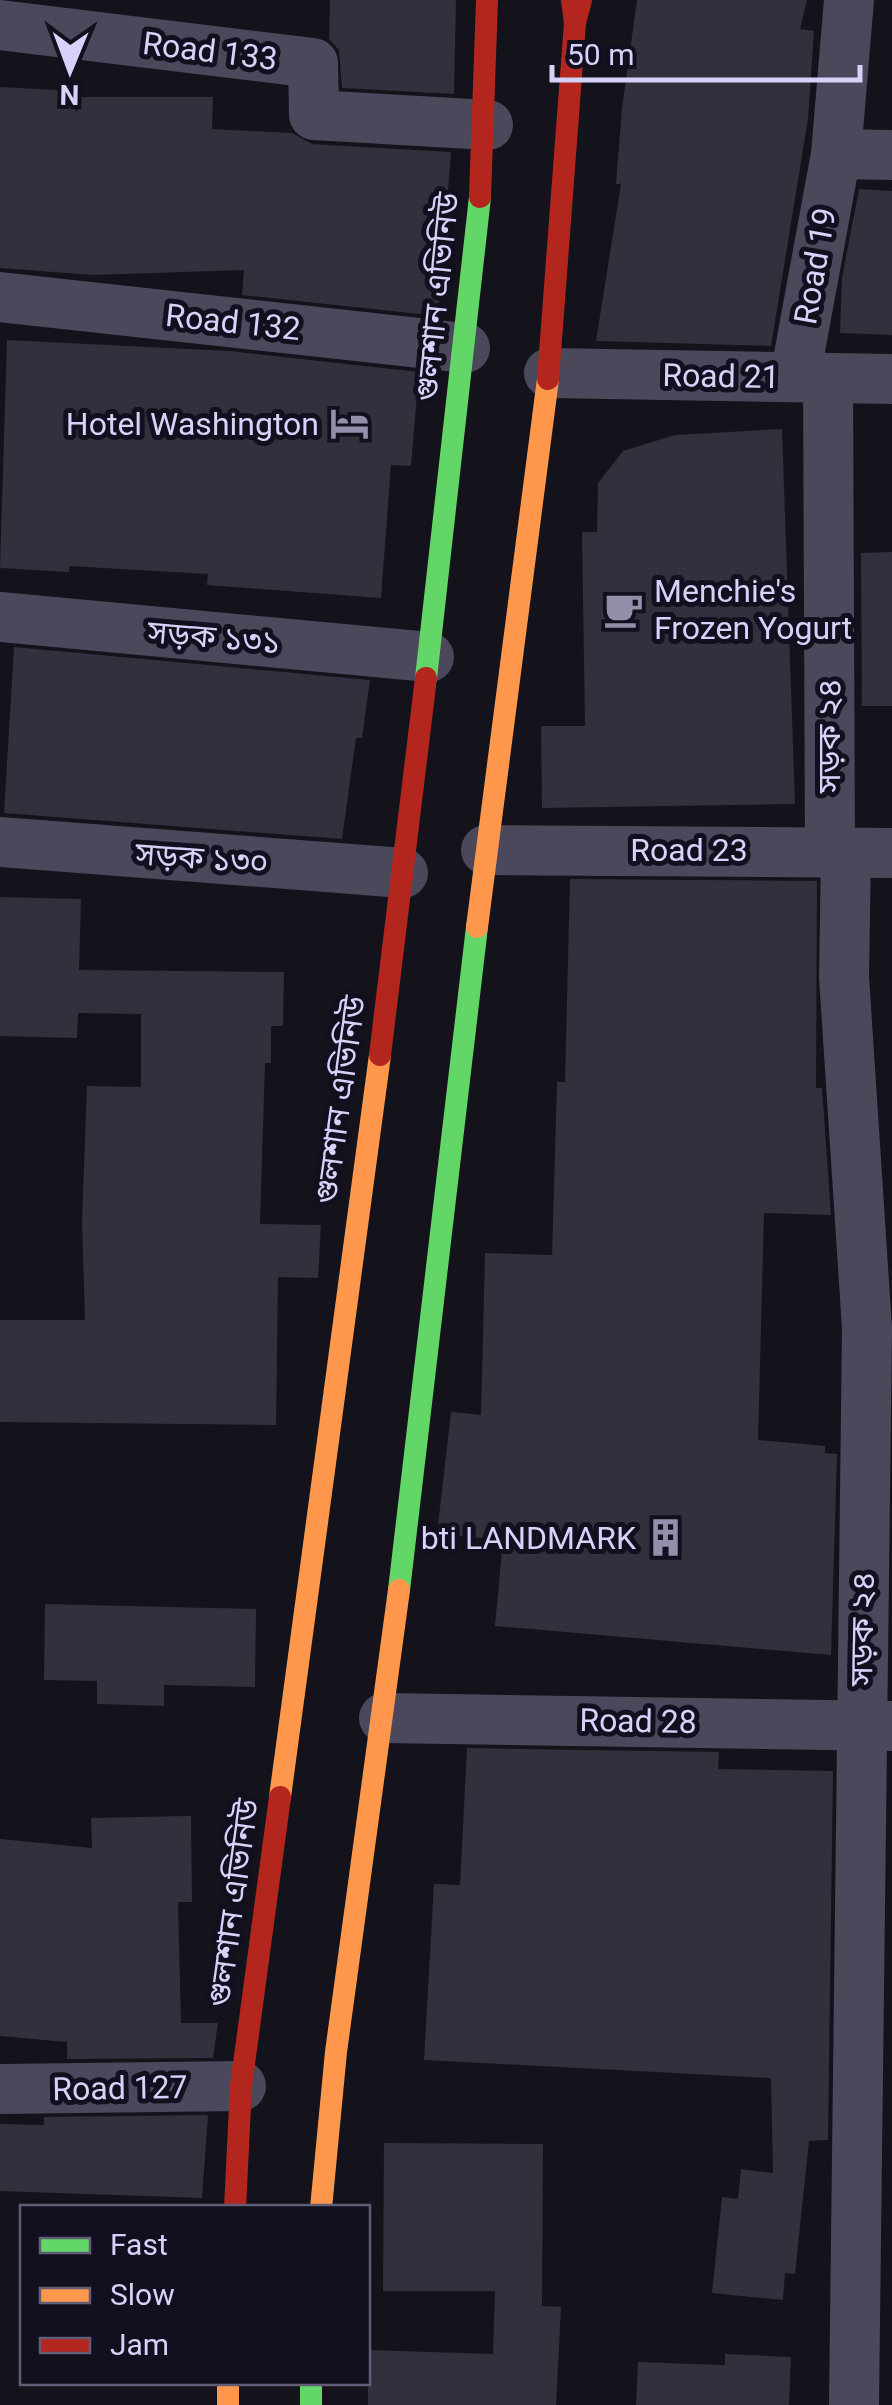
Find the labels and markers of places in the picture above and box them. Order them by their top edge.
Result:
hotel icon: Hotel Washington [328,403,370,445]
place label: Hotel Washington [66,405,319,443]
place label: Menchie's Frozen Yogurt [654,572,852,647]
cafe icon: Menchie's Frozen Yogurt [603,588,645,630]
building icon: bti LANDMARK [645,1517,687,1559]
place label: bti LANDMARK [421,1519,637,1557]

